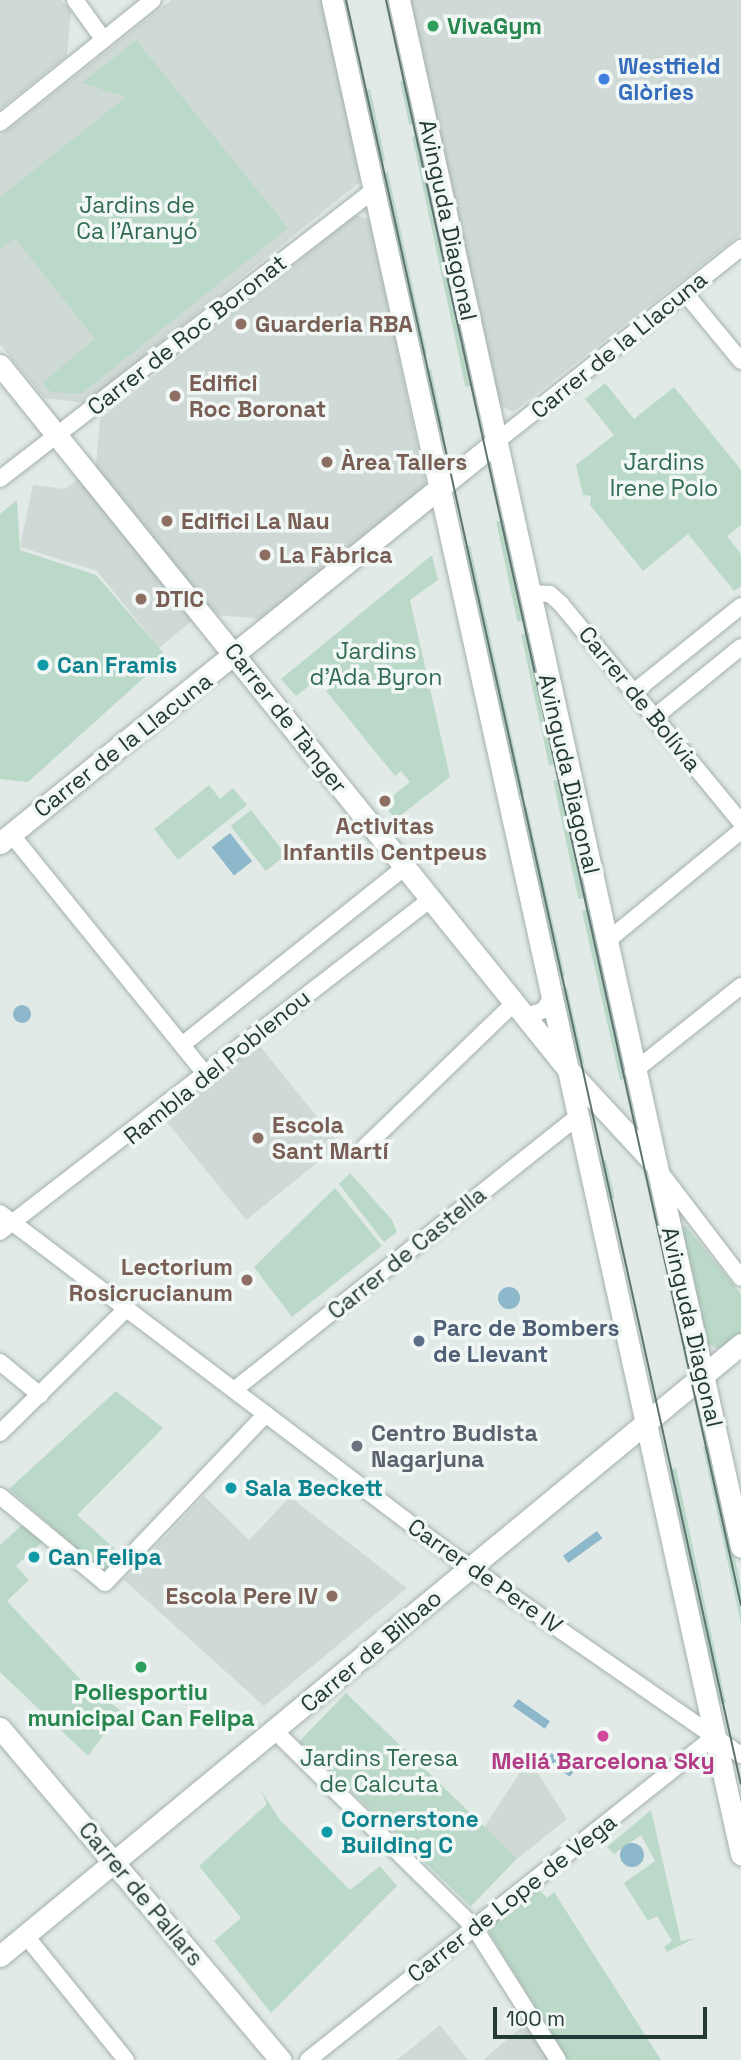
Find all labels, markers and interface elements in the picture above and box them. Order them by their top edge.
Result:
place label: VivaGym [447,12,542,40]
marker: VivaGym [425,18,441,34]
place label: Westfield Glòries [618,52,721,106]
marker: Westfield Glòries [596,71,612,87]
street label: Avinguda Diagonal [413,117,483,323]
park label: Jardins de Ca l'Aranyó [76,191,198,245]
street label: Carrer de Roc Boronat [82,249,292,421]
street label: Carrer de la Llacuna [525,266,713,424]
place label: Guarderia RBA [255,310,413,338]
marker: Guarderia RBA [233,316,249,332]
place label: Edifici Roc Boronat [189,369,326,423]
marker: Edifici Roc Boronat [167,388,183,404]
place label: Àrea Tallers [341,448,468,476]
park label: Jardins Irene Polo [610,448,718,502]
marker: Àrea Tallers [319,454,335,470]
place label: Edifici La Nau [181,507,330,535]
marker: Edifici La Nau [159,513,175,529]
place label: La Fàbrica [279,541,393,569]
marker: La Fàbrica [257,547,273,563]
place label: DTIC [155,585,204,613]
marker: DTIC [133,591,149,607]
street label: Carrer de Bolívia [573,621,707,777]
street label: Carrer de Tànger [219,637,353,799]
park label: Jardins d'Ada Byron [310,637,442,691]
place label: Can Framis [57,651,177,679]
marker: Can Framis [35,657,51,673]
street label: Carrer de la Llacuna [28,667,218,823]
street label: Avinguda Diagonal [533,671,605,877]
marker: Activitas Infantils Centpeus [377,793,393,809]
place label: Activitas Infantils Centpeus [283,812,487,866]
street label: Rambla del Poblenou [118,984,316,1150]
place label: Escola Sant Martí [272,1111,389,1165]
marker: Escola Sant Martí [250,1130,266,1146]
street label: Carrer de Castella [322,1181,492,1325]
street label: Avinguda Diagonal [656,1224,728,1430]
place label: Lectorium Rosicrucianum [69,1253,233,1307]
marker: Lectorium Rosicrucianum [239,1272,255,1288]
place label: Parc de Bombers de Llevant [433,1314,620,1368]
marker: Parc de Bombers de Llevant [411,1333,427,1349]
place label: Centro Budista Nagarjuna [371,1419,538,1473]
marker: Centro Budista Nagarjuna [349,1438,365,1454]
place label: Sala Beckett [245,1474,383,1502]
marker: Sala Beckett [223,1480,239,1496]
street label: Carrer de Pere IV [402,1512,568,1640]
place label: Can Felipa [48,1543,162,1571]
marker: Can Felipa [26,1549,42,1565]
place label: Escola Pere IV [165,1582,318,1610]
street label: Carrer de Bilbao [295,1584,447,1718]
marker: Escola Pere IV [324,1588,340,1604]
marker: Poliesportiu municipal Can Felipa [133,1659,149,1675]
place label: Poliesportiu municipal Can Felipa [27,1678,255,1732]
marker: Meliá Barcelona Sky [595,1728,611,1744]
park label: Jardins Teresa de Calcuta [299,1744,459,1798]
place label: Meliá Barcelona Sky [491,1747,715,1775]
place label: Cornerstone Building C [341,1805,479,1859]
street label: Carrer de Lope de Vega [402,1808,622,1988]
street label: Carrer de Pallars [73,1816,209,1972]
marker: Cornerstone Building C [319,1824,335,1840]
scale bar [496,1994,710,2038]
text: 100 m [506,2005,565,2032]

